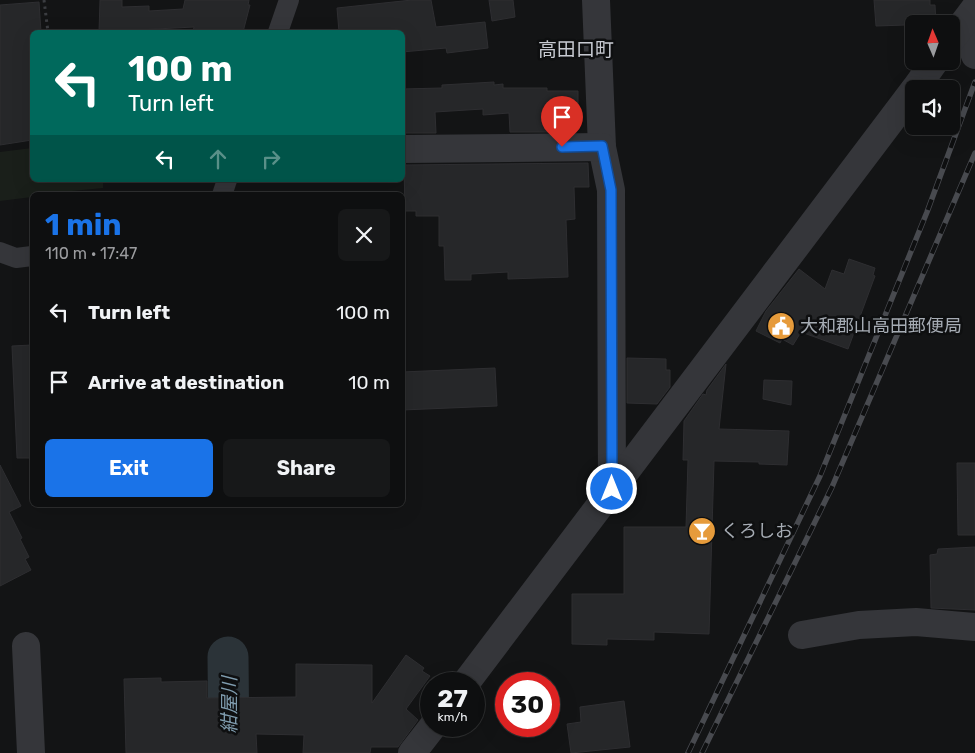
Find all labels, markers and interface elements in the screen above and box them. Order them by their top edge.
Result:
north arrow [905,15,960,70]
map controls [905,15,960,135]
district label: 高田口町 [538,38,614,61]
text: 100 m [128,48,233,90]
icon: left [45,50,110,115]
button: sound [905,80,960,135]
text: Turn left [128,90,214,117]
pin [541,96,583,147]
icon: arrive [548,103,576,131]
icon: left [151,145,179,173]
icon: ahead [204,145,232,173]
icon: right [257,145,285,173]
text: 1 min [45,207,122,243]
button: close [338,209,390,261]
text: 110 m · 17:47 [45,244,137,263]
icon: left [45,298,73,326]
text: Turn left [88,301,170,324]
text: 100 m [336,301,390,324]
public building icon: 大和郡山高田郵便局 [766,311,796,341]
place label: 大和郡山高田郵便局 [800,315,962,337]
icon: arrive [45,368,73,396]
text: Arrive at destination [88,371,284,394]
text: 10 m [348,371,390,394]
button: Exit [45,439,213,497]
button: Share [223,439,390,497]
position arrow [585,462,637,514]
bar icon: くろしお [687,516,717,546]
place label: くろしお [721,520,793,542]
speed limit sign: 30 [495,672,560,737]
water label: 紺屋川 [218,675,241,734]
text: 27 [437,684,468,713]
text: km/h [438,710,467,724]

